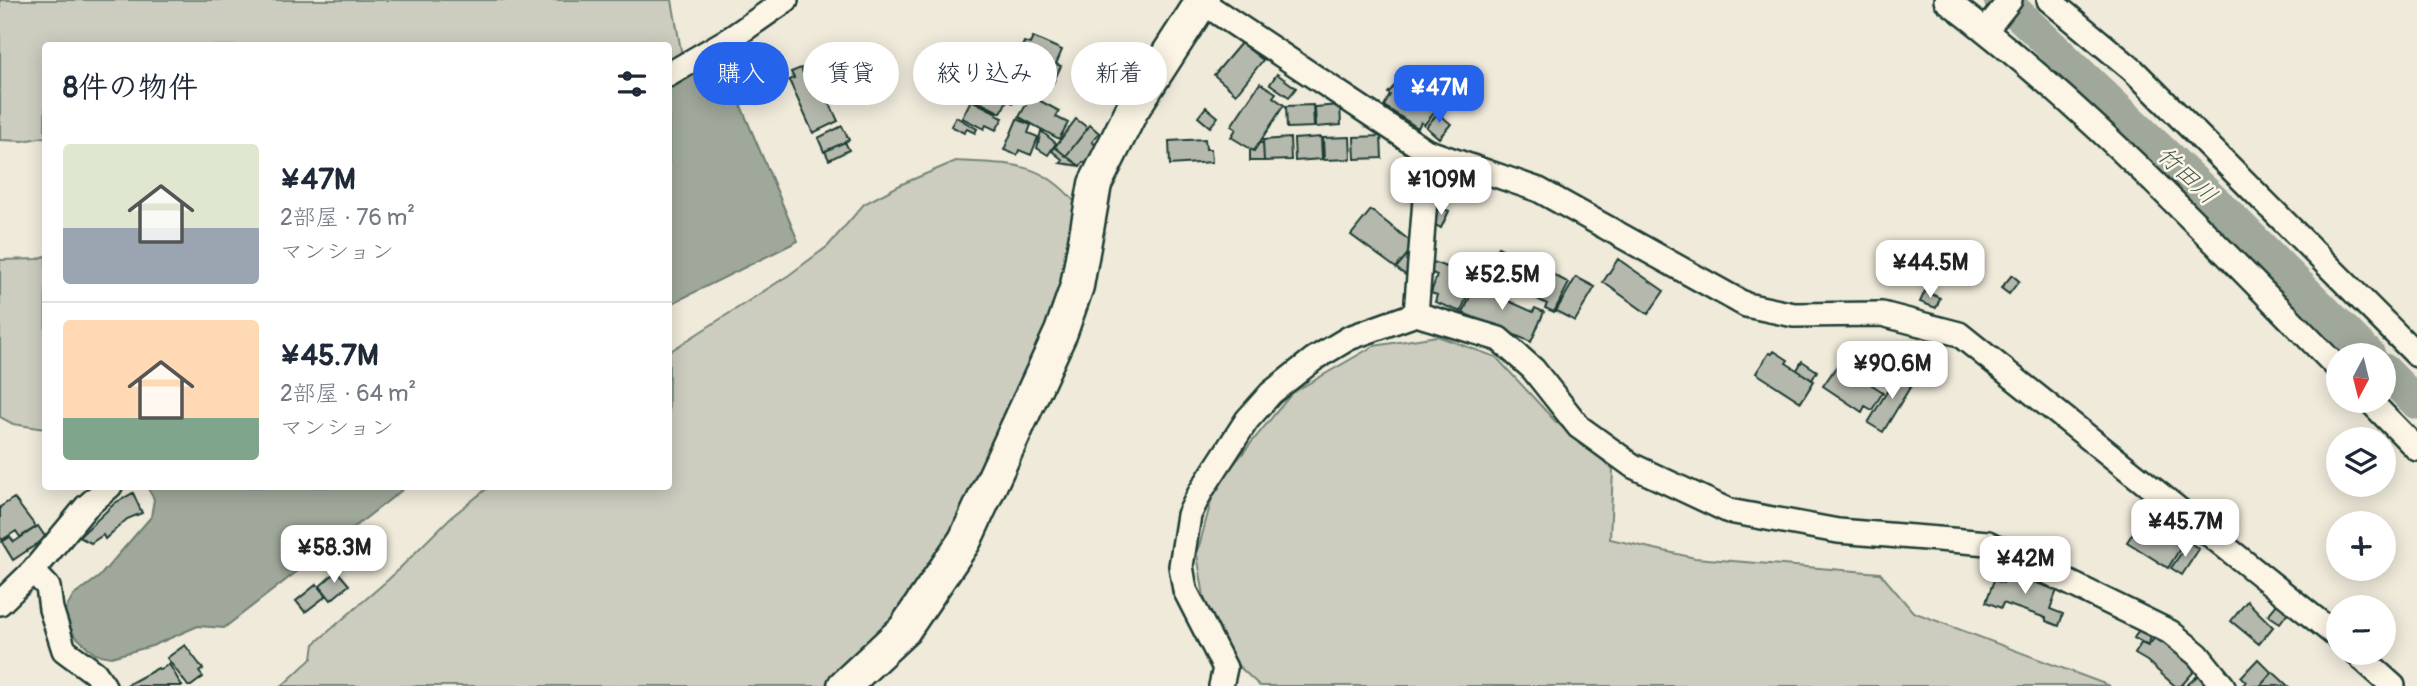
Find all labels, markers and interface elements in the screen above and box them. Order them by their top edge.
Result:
chip: 購入 [693,42,789,105]
chip: 賃貸 [803,42,899,105]
chip: 絞り込み [913,42,1057,105]
chip: 新着 [1071,42,1167,105]
icon: filters [613,65,651,103]
pin: ¥47M [1398,66,1480,125]
text: 8件の物件 [63,69,198,106]
text: ¥47M [1410,73,1468,102]
water label: 竹田川 [2150,140,2223,211]
pin: ¥109M [1392,158,1490,217]
text: ¥47M [280,161,356,198]
text: ¥109M [1406,165,1476,194]
icon: home [119,172,203,256]
text: 2部屋 · 76 m² [280,203,415,232]
text: マンション [280,237,394,266]
pin: ¥44.5M [1873,240,1987,300]
text: ¥44.5M [1892,248,1968,277]
pin: ¥52.5M [1445,252,1559,312]
text: ¥52.5M [1464,260,1540,289]
text: ¥45.7M [280,337,379,374]
pin: ¥90.6M [1835,342,1949,401]
north arrow [2326,343,2396,413]
map controls [2326,343,2396,665]
icon: home [119,348,203,432]
text: ¥90.6M [1853,349,1931,378]
text: 2部屋 · 64 m² [280,379,416,408]
text: マンション [280,413,394,442]
button: layers [2326,427,2396,497]
pin: ¥45.7M [2128,500,2242,559]
text: ¥45.7M [2147,507,2223,536]
button: + [2326,511,2396,581]
pin: ¥58.3M [277,526,391,585]
text: ¥58.3M [297,533,371,562]
pin: ¥42M [1984,536,2066,596]
text: ¥42M [1996,544,2054,573]
button: − [2326,595,2396,665]

